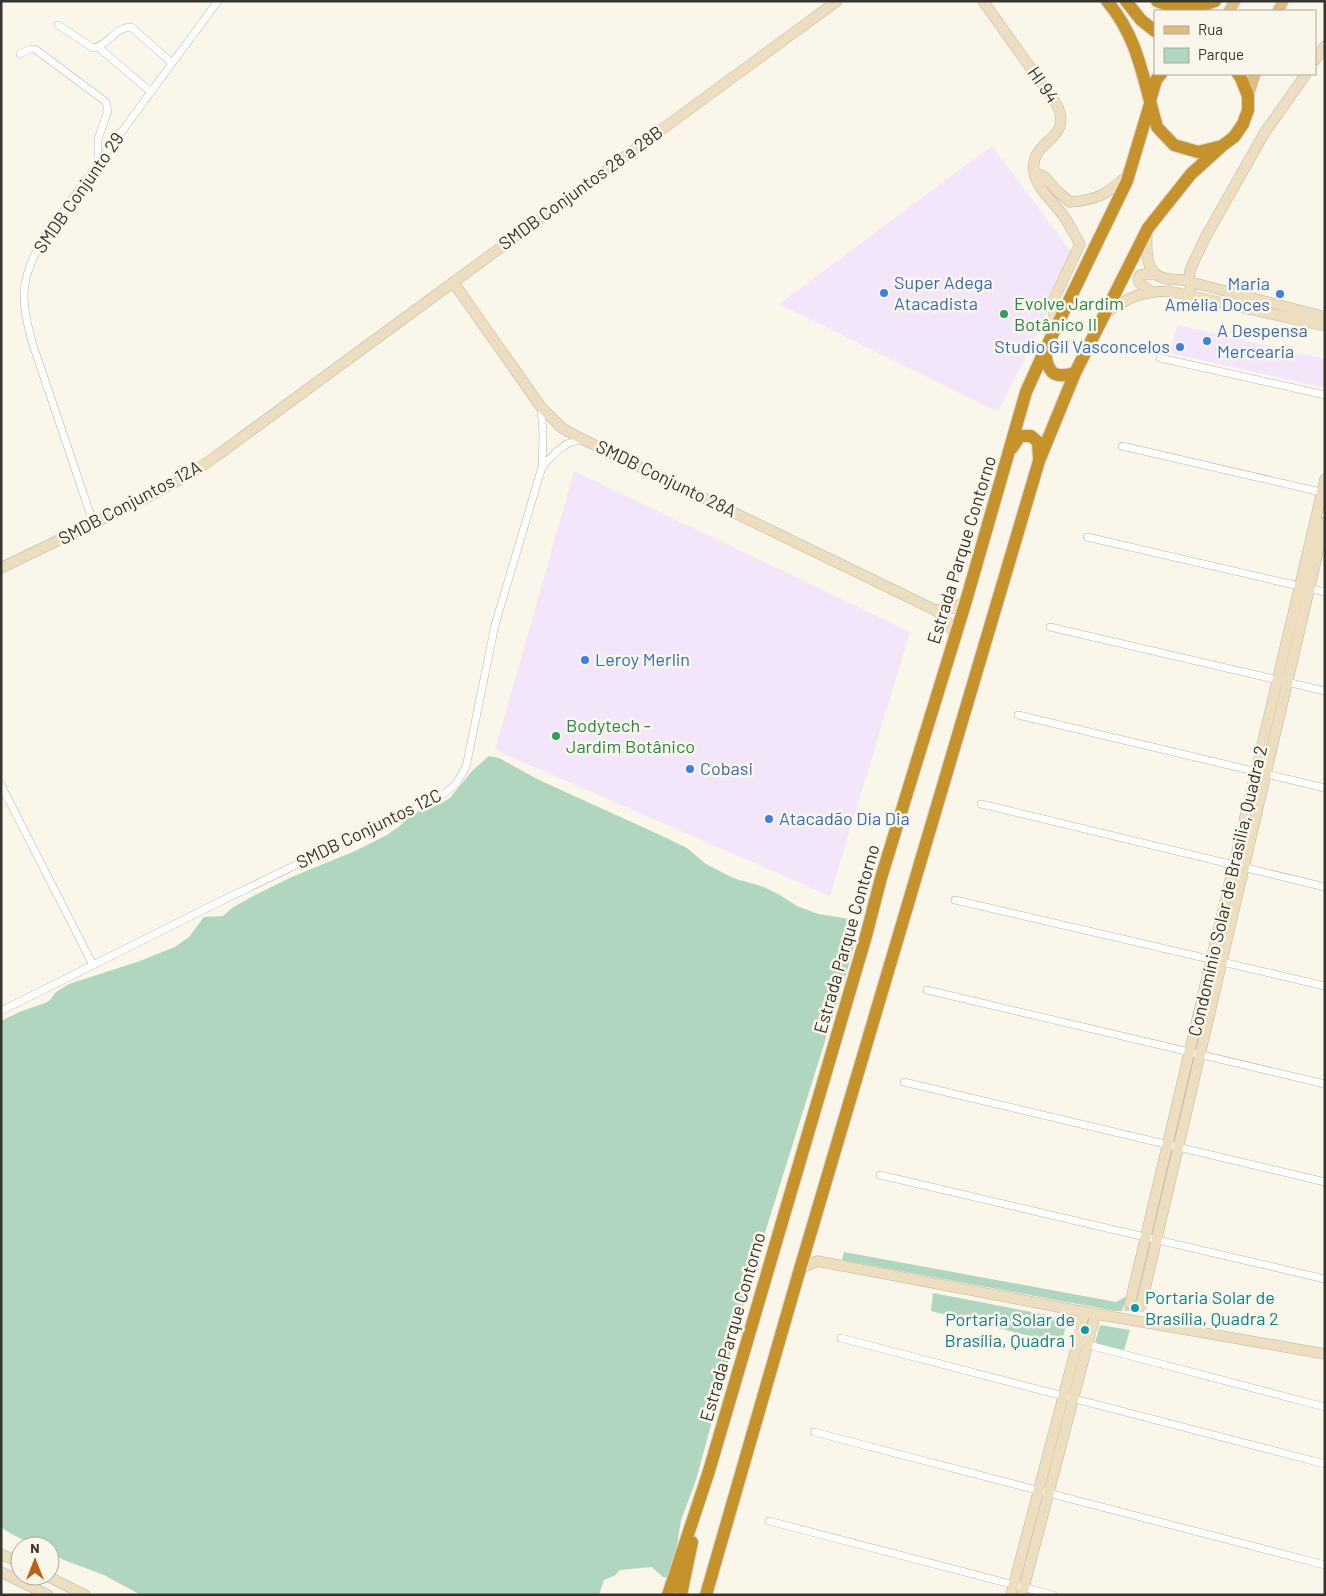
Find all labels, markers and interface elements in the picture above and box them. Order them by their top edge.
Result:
legend [1154,10,1316,75]
text: Rua [1198,20,1223,38]
text: Parque [1198,45,1244,63]
street label: HI 94 [1024,62,1064,107]
street label: SMDB Conjuntos 28 a 28B [494,120,667,254]
street label: SMDB Conjunto 29 [28,128,128,257]
place label: Super Adega Atacadista [894,271,993,314]
place label: Maria Amélia Doces [1165,272,1270,315]
marker: Super Adega Atacadista [878,287,890,299]
marker: Maria Amélia Doces [1274,288,1286,300]
place label: Evolve Jardim Botânico II [1014,292,1124,335]
marker: Evolve Jardim Botânico II [998,308,1010,320]
place label: A Despensa Mercearia [1217,319,1308,362]
place label: Studio Gil Vasconcelos [994,335,1170,357]
marker: A Despensa Mercearia [1201,335,1213,347]
marker: Studio Gil Vasconcelos [1174,341,1186,353]
street label: SMDB Conjunto 28A [593,435,740,522]
street label: Estrada Parque Contorno [922,453,1000,647]
street label: SMDB Conjuntos 12A [54,455,205,549]
place label: Leroy Merlin [595,648,690,670]
marker: Leroy Merlin [579,654,591,666]
place label: Bodytech - Jardim Botânico [566,714,695,757]
marker: Bodytech - Jardim Botânico [550,730,562,742]
street label: Condomínio Solar de Brasilia, Quadra 2 [1183,743,1271,1038]
place label: Cobasi [700,757,753,779]
marker: Cobasi [684,763,696,775]
street label: SMDB Conjuntos 12C [292,783,445,873]
place label: Atacadão Dia Dia [779,807,910,829]
marker: Atacadão Dia Dia [763,813,775,825]
street label: Estrada Parque Contorno [808,842,884,1036]
street label: Estrada Parque Contorno [694,1230,770,1424]
place label: Portaria Solar de Brasília, Quadra 2 [1145,1286,1279,1329]
marker: Portaria Solar de Brasília, Quadra 2 [1129,1302,1141,1314]
place label: Portaria Solar de Brasília, Quadra 1 [945,1308,1075,1351]
marker: Portaria Solar de Brasília, Quadra 1 [1079,1324,1091,1336]
north arrow [10,1536,60,1586]
text: N [30,1539,40,1556]

